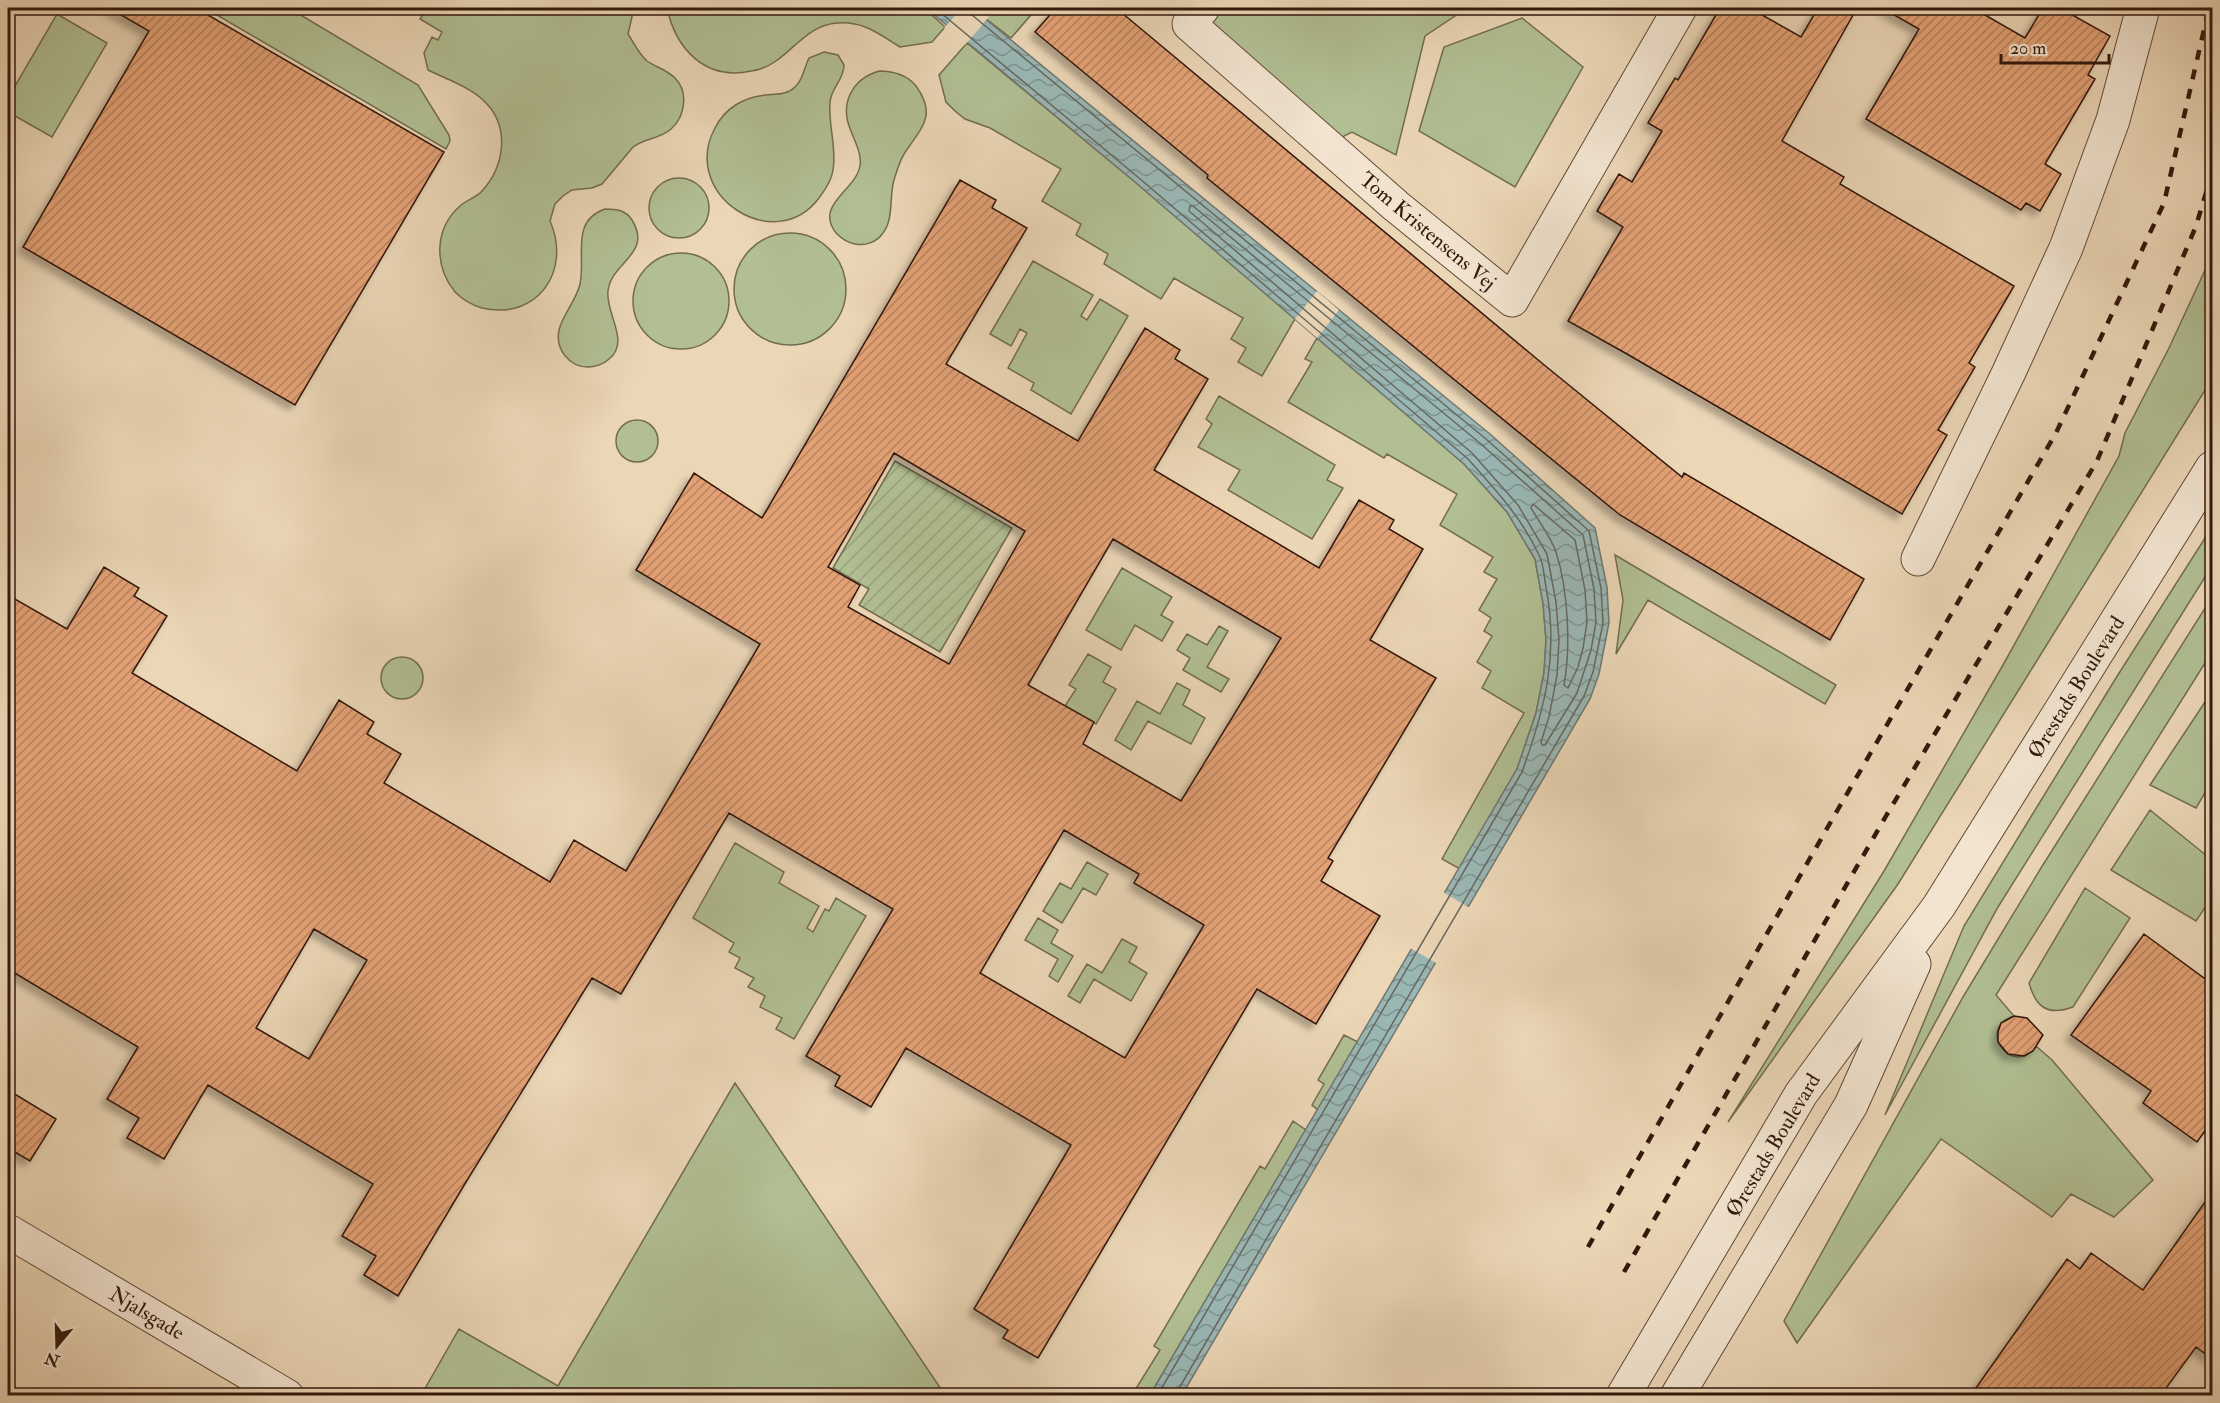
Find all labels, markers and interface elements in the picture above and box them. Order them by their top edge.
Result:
scale bar [2001,27,2109,65]
text: 20 m [2010,37,2046,60]
street label: Tom Kristensens Vej [1354,166,1502,297]
street label: Ørestads Boulevard [2022,611,2131,763]
street label: Ørestads Boulevard [1720,1068,1827,1222]
street label: Njalsgade [104,1281,189,1346]
north arrow [27,1316,87,1376]
text: N [42,1347,63,1371]

